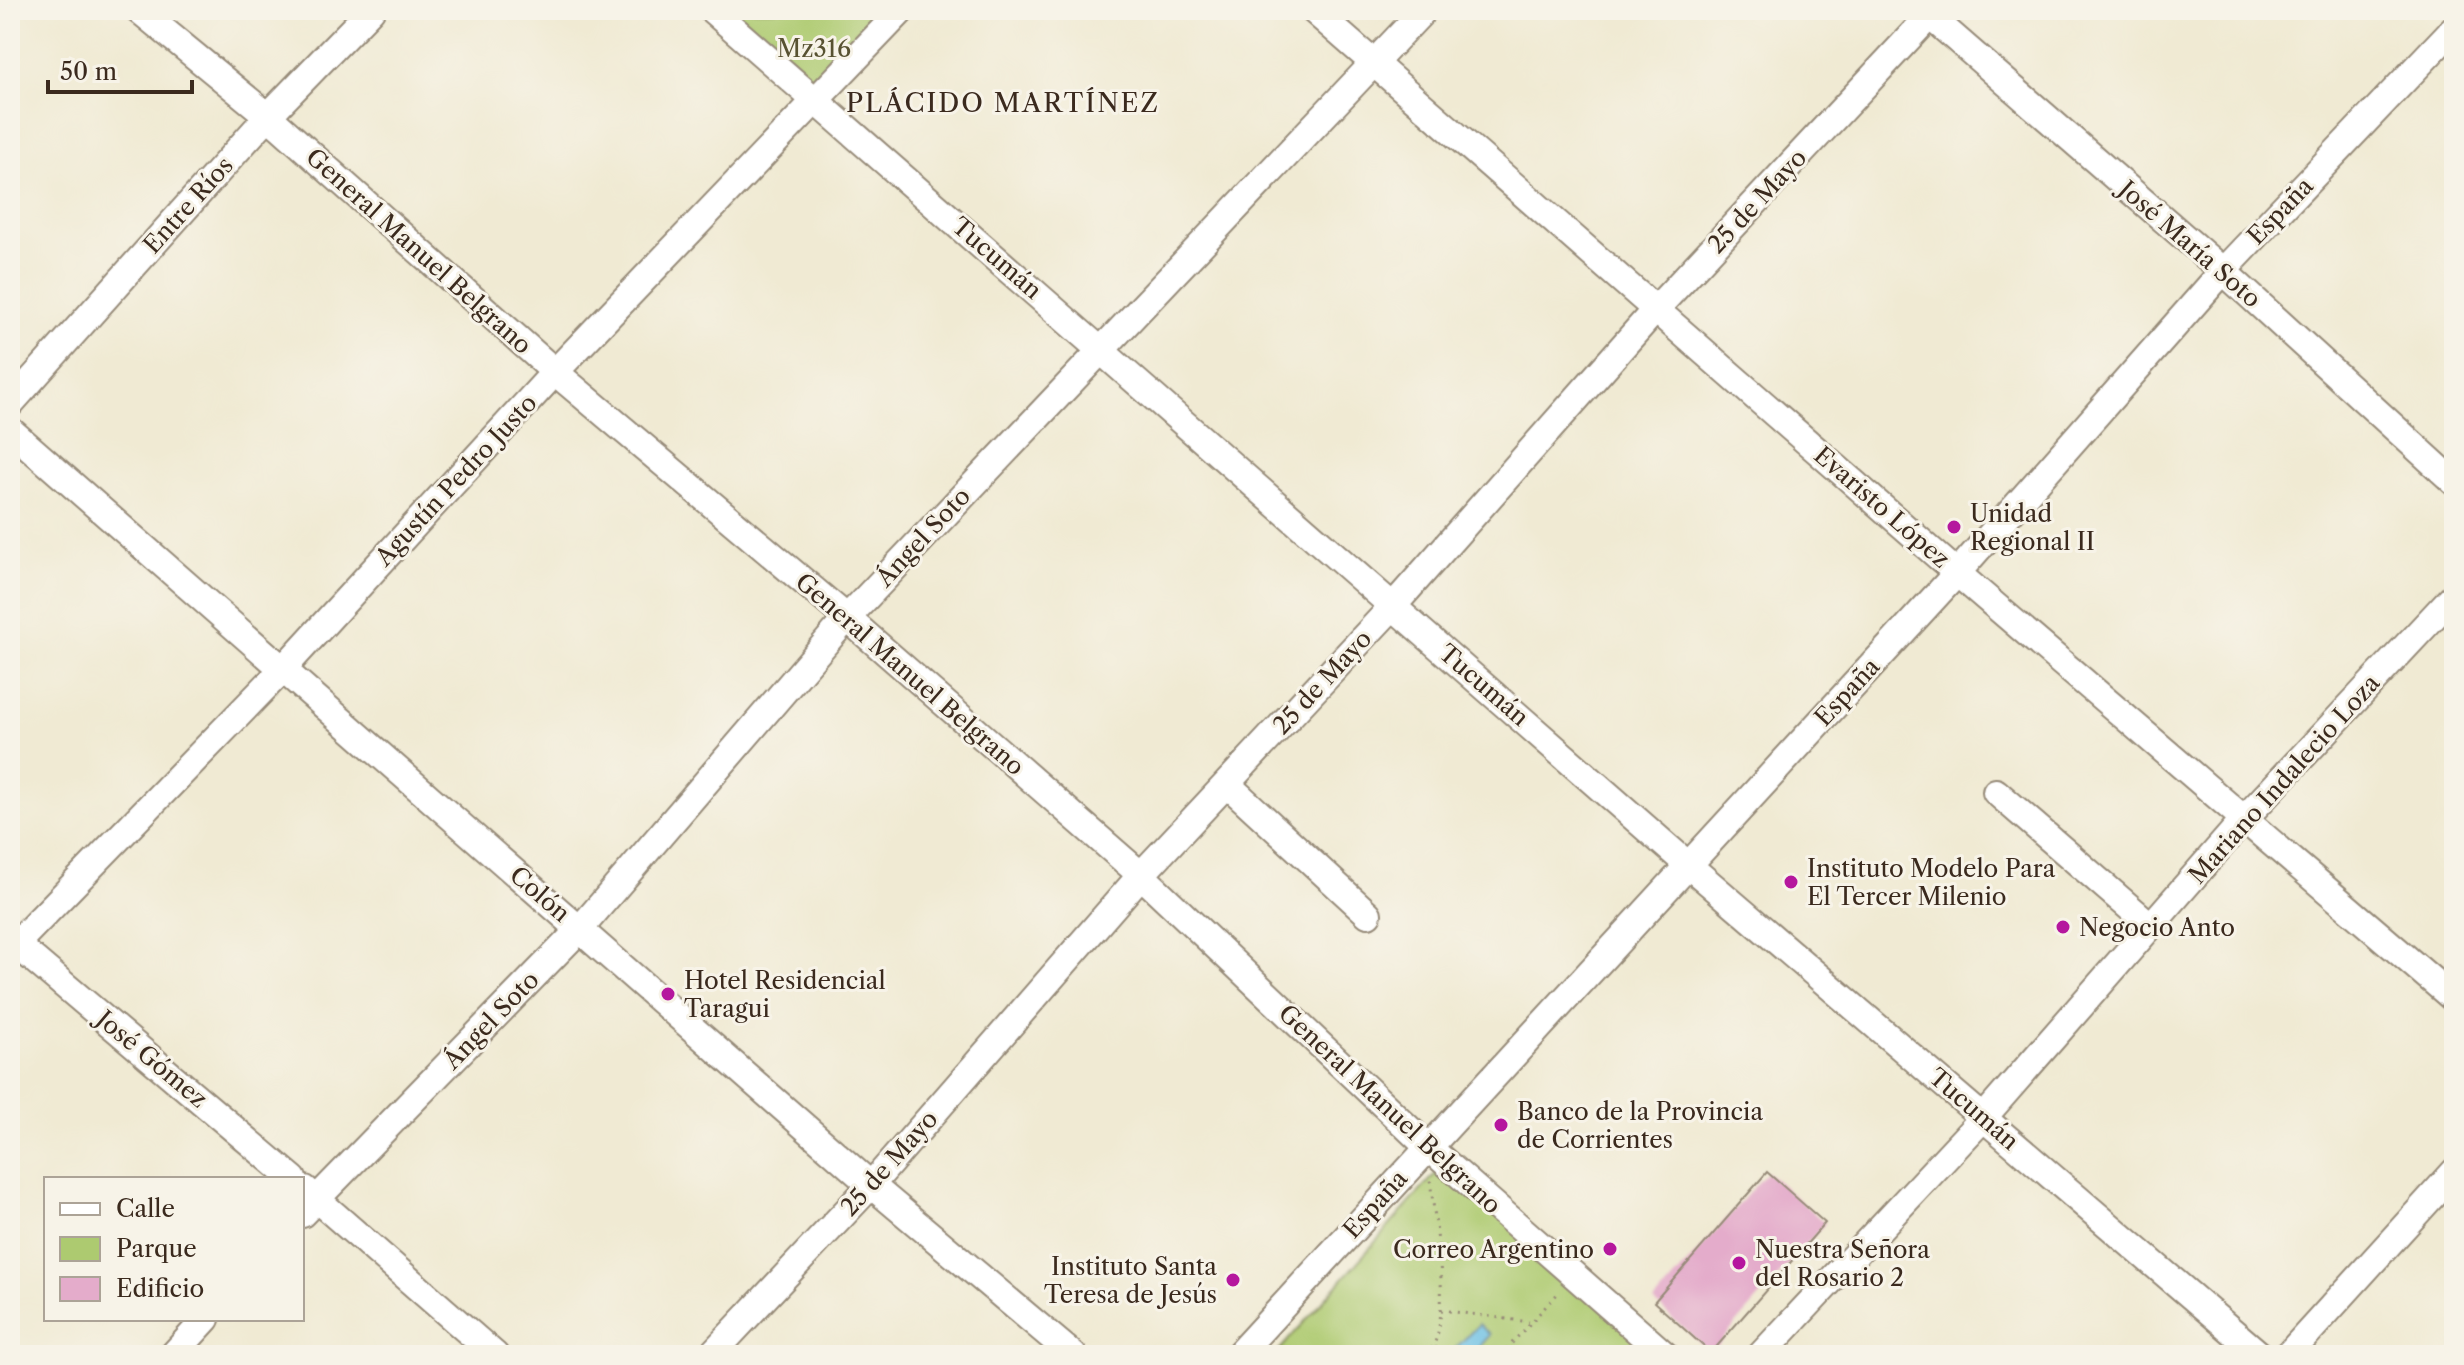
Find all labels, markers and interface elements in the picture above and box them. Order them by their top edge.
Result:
park label: Mz316 [777,34,851,63]
scale bar [48,44,192,94]
text: 50 m [60,57,117,86]
district label: PLÁCIDO MARTÍNEZ [846,87,1160,119]
street label: General Manuel Belgrano [300,142,538,360]
street label: 25 de Mayo [1702,143,1812,259]
street label: Entre Ríos [137,151,239,259]
street label: España [2241,171,2319,251]
street label: José María Soto [2110,172,2267,313]
street label: Tucumán [946,211,1048,305]
street label: Agustín Pedro Justo [369,388,543,572]
street label: Evaristo López [1808,440,1956,574]
street label: Ángel Soto [869,482,976,593]
place label: Unidad Regional II [1970,499,2095,556]
marker: Unidad Regional II [1945,518,1963,536]
street label: General Manuel Belgrano [790,567,1030,781]
street label: 25 de Mayo [1267,624,1377,740]
street label: Tucumán [1433,638,1535,732]
street label: España [1808,652,1886,732]
street label: Mariano Indalecio Loza [2182,668,2386,890]
place label: Instituto Modelo Para El Tercer Milenio [1807,854,2056,911]
street label: Colón [504,860,576,928]
marker: Instituto Modelo Para El Tercer Milenio [1782,873,1800,891]
place label: Negocio Anto [2079,913,2235,942]
marker: Negocio Anto [2054,918,2072,936]
street label: Ángel Soto [437,965,545,1076]
place label: Hotel Residencial Taragui [684,966,886,1023]
marker: Hotel Residencial Taragui [659,985,677,1003]
street label: General Manuel Belgrano [1273,998,1507,1220]
street label: José Gómez [88,1002,213,1114]
street label: Tucumán [1923,1062,2025,1156]
place label: Banco de la Provincia de Corrientes [1517,1097,1763,1154]
street label: 25 de Mayo [834,1105,944,1221]
marker: Banco de la Provincia de Corrientes [1492,1116,1510,1134]
street label: España [1337,1164,1413,1244]
legend [44,1177,304,1321]
text: Calle [116,1194,175,1223]
text: Parque [116,1234,197,1263]
place label: Correo Argentino [1393,1235,1594,1264]
place label: Nuestra Señora del Rosario 2 [1755,1235,1930,1292]
marker: Correo Argentino [1601,1240,1619,1258]
place label: Instituto Santa Teresa de Jesús [1044,1252,1217,1309]
marker: Nuestra Señora del Rosario 2 [1730,1254,1748,1272]
marker: Instituto Santa Teresa de Jesús [1224,1271,1242,1289]
text: Edificio [116,1274,204,1303]

